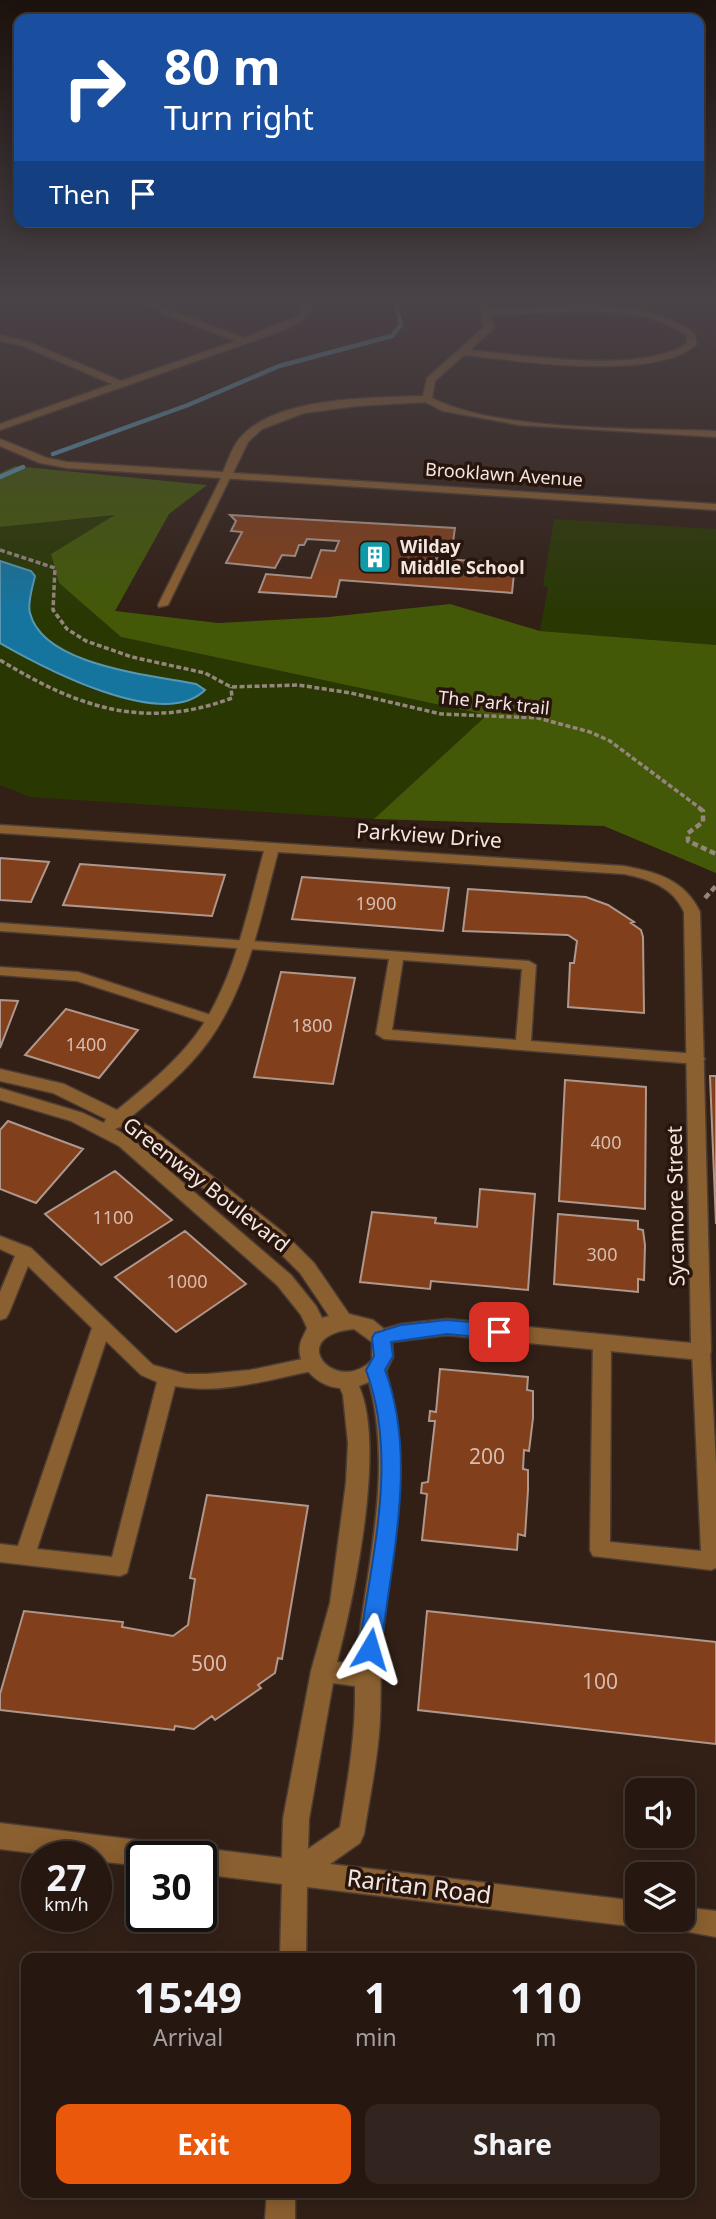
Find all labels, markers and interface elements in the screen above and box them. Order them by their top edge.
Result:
text: 80 m [164,33,281,99]
icon: right [49,42,140,133]
text: Turn right [164,96,314,139]
icon: arrive [124,175,162,213]
text: Then [49,176,110,212]
street label: Brooklawn Avenue [424,457,584,491]
place label: Wilday Middle School [400,534,525,579]
building icon: Wilday Middle School [356,538,394,576]
street label: The Park trail [437,684,551,720]
street label: Parkview Drive [355,816,503,854]
house number: 1900 [355,891,397,915]
house number: 1800 [291,1013,333,1037]
house number: 1400 [65,1032,107,1056]
street label: Greenway Boulevard [117,1110,296,1258]
street label: Sycamore Street [660,1125,690,1287]
house number: 400 [591,1130,621,1154]
house number: 1100 [92,1205,134,1229]
house number: 300 [587,1242,617,1266]
house number: 1000 [166,1269,208,1293]
pin [469,1302,529,1362]
icon: arrive [480,1313,518,1351]
house number: 200 [469,1442,505,1470]
position arrow [333,1612,407,1686]
house number: 500 [191,1649,227,1677]
house number: 100 [582,1667,618,1695]
map controls [625,1778,695,1932]
button: sound [625,1778,695,1848]
speed limit sign: 30 [126,1841,217,1932]
text: 27 [46,1854,87,1901]
street label: Raritan Road [345,1860,493,1911]
button: layers [625,1862,695,1932]
text: km/h [44,1892,89,1916]
text: 15:49 [134,1968,242,2025]
text: 1 [364,1968,388,2025]
text: 110 [510,1968,582,2025]
text: Arrival [153,2021,223,2053]
text: min [355,2021,397,2053]
text: m [535,2021,557,2053]
button: Exit [56,2104,351,2184]
button: Share [365,2104,660,2184]

